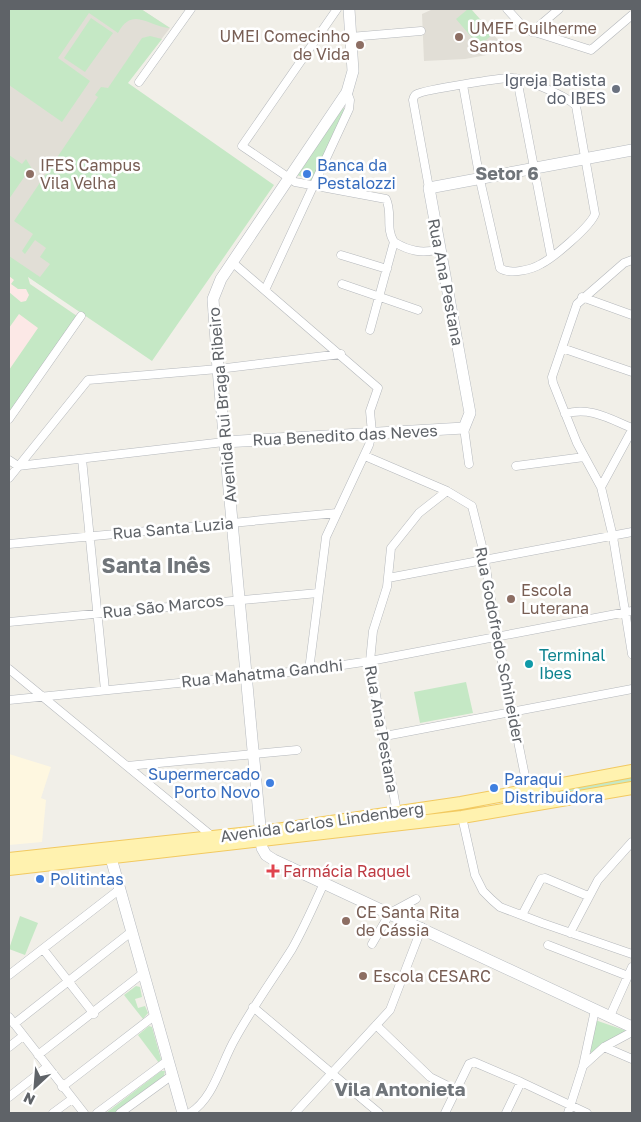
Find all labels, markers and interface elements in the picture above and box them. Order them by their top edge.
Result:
place label: UMEF Guilherme Santos [469,18,597,56]
place label: UMEI Comecinho de Vida [220,26,350,64]
marker: UMEF Guilherme Santos [453,31,465,43]
marker: UMEI Comecinho de Vida [354,39,366,51]
place label: Igreja Batista do IBES [504,70,606,108]
marker: Igreja Batista do IBES [610,83,622,95]
place label: IFES Campus Vila Velha [40,155,141,193]
place label: Banca da Pestalozzi [317,155,396,193]
district label: Setor 6 [475,162,539,184]
marker: IFES Campus Vila Velha [24,168,36,180]
marker: Banca da Pestalozzi [301,168,313,180]
street label: Rua Ana Pestana [424,217,468,347]
street label: Avenida Rui Braga Ribeiro [203,306,241,504]
street label: Rua Benedito das Neves [252,420,438,450]
street label: Rua Santa Luzia [112,513,234,543]
street label: Rua Godofredo Schineider [471,545,529,745]
district label: Santa Inês [102,552,211,578]
place label: Escola Luterana [521,580,589,618]
street label: Rua São Marcos [101,590,225,622]
marker: Escola Luterana [505,593,517,605]
place label: Terminal Ibes [539,645,605,683]
street label: Rua Mahatma Gandhi [180,655,344,691]
marker: Terminal Ibes [523,658,535,670]
street label: Rua Ana Pestana [361,664,403,794]
place label: Supermercado Porto Novo [148,764,260,802]
place label: Paraqui Distribuidora [504,769,603,807]
marker: Supermercado Porto Novo [264,777,276,789]
marker: Paraqui Distribuidora [488,782,500,794]
street label: Avenida Carlos Lindenberg [219,798,425,846]
place label: Farmácia Raquel [283,861,410,881]
marker: Farmácia Raquel [267,865,279,877]
place label: Politintas [50,869,124,889]
marker: Politintas [34,873,46,885]
place label: CE Santa Rita de Cássia [356,902,460,940]
marker: CE Santa Rita de Cássia [340,915,352,927]
place label: Escola CESARC [373,966,491,986]
marker: Escola CESARC [357,970,369,982]
north arrow [10,1062,60,1112]
district label: Vila Antonieta [334,1077,466,1100]
text: N [21,1089,38,1109]

